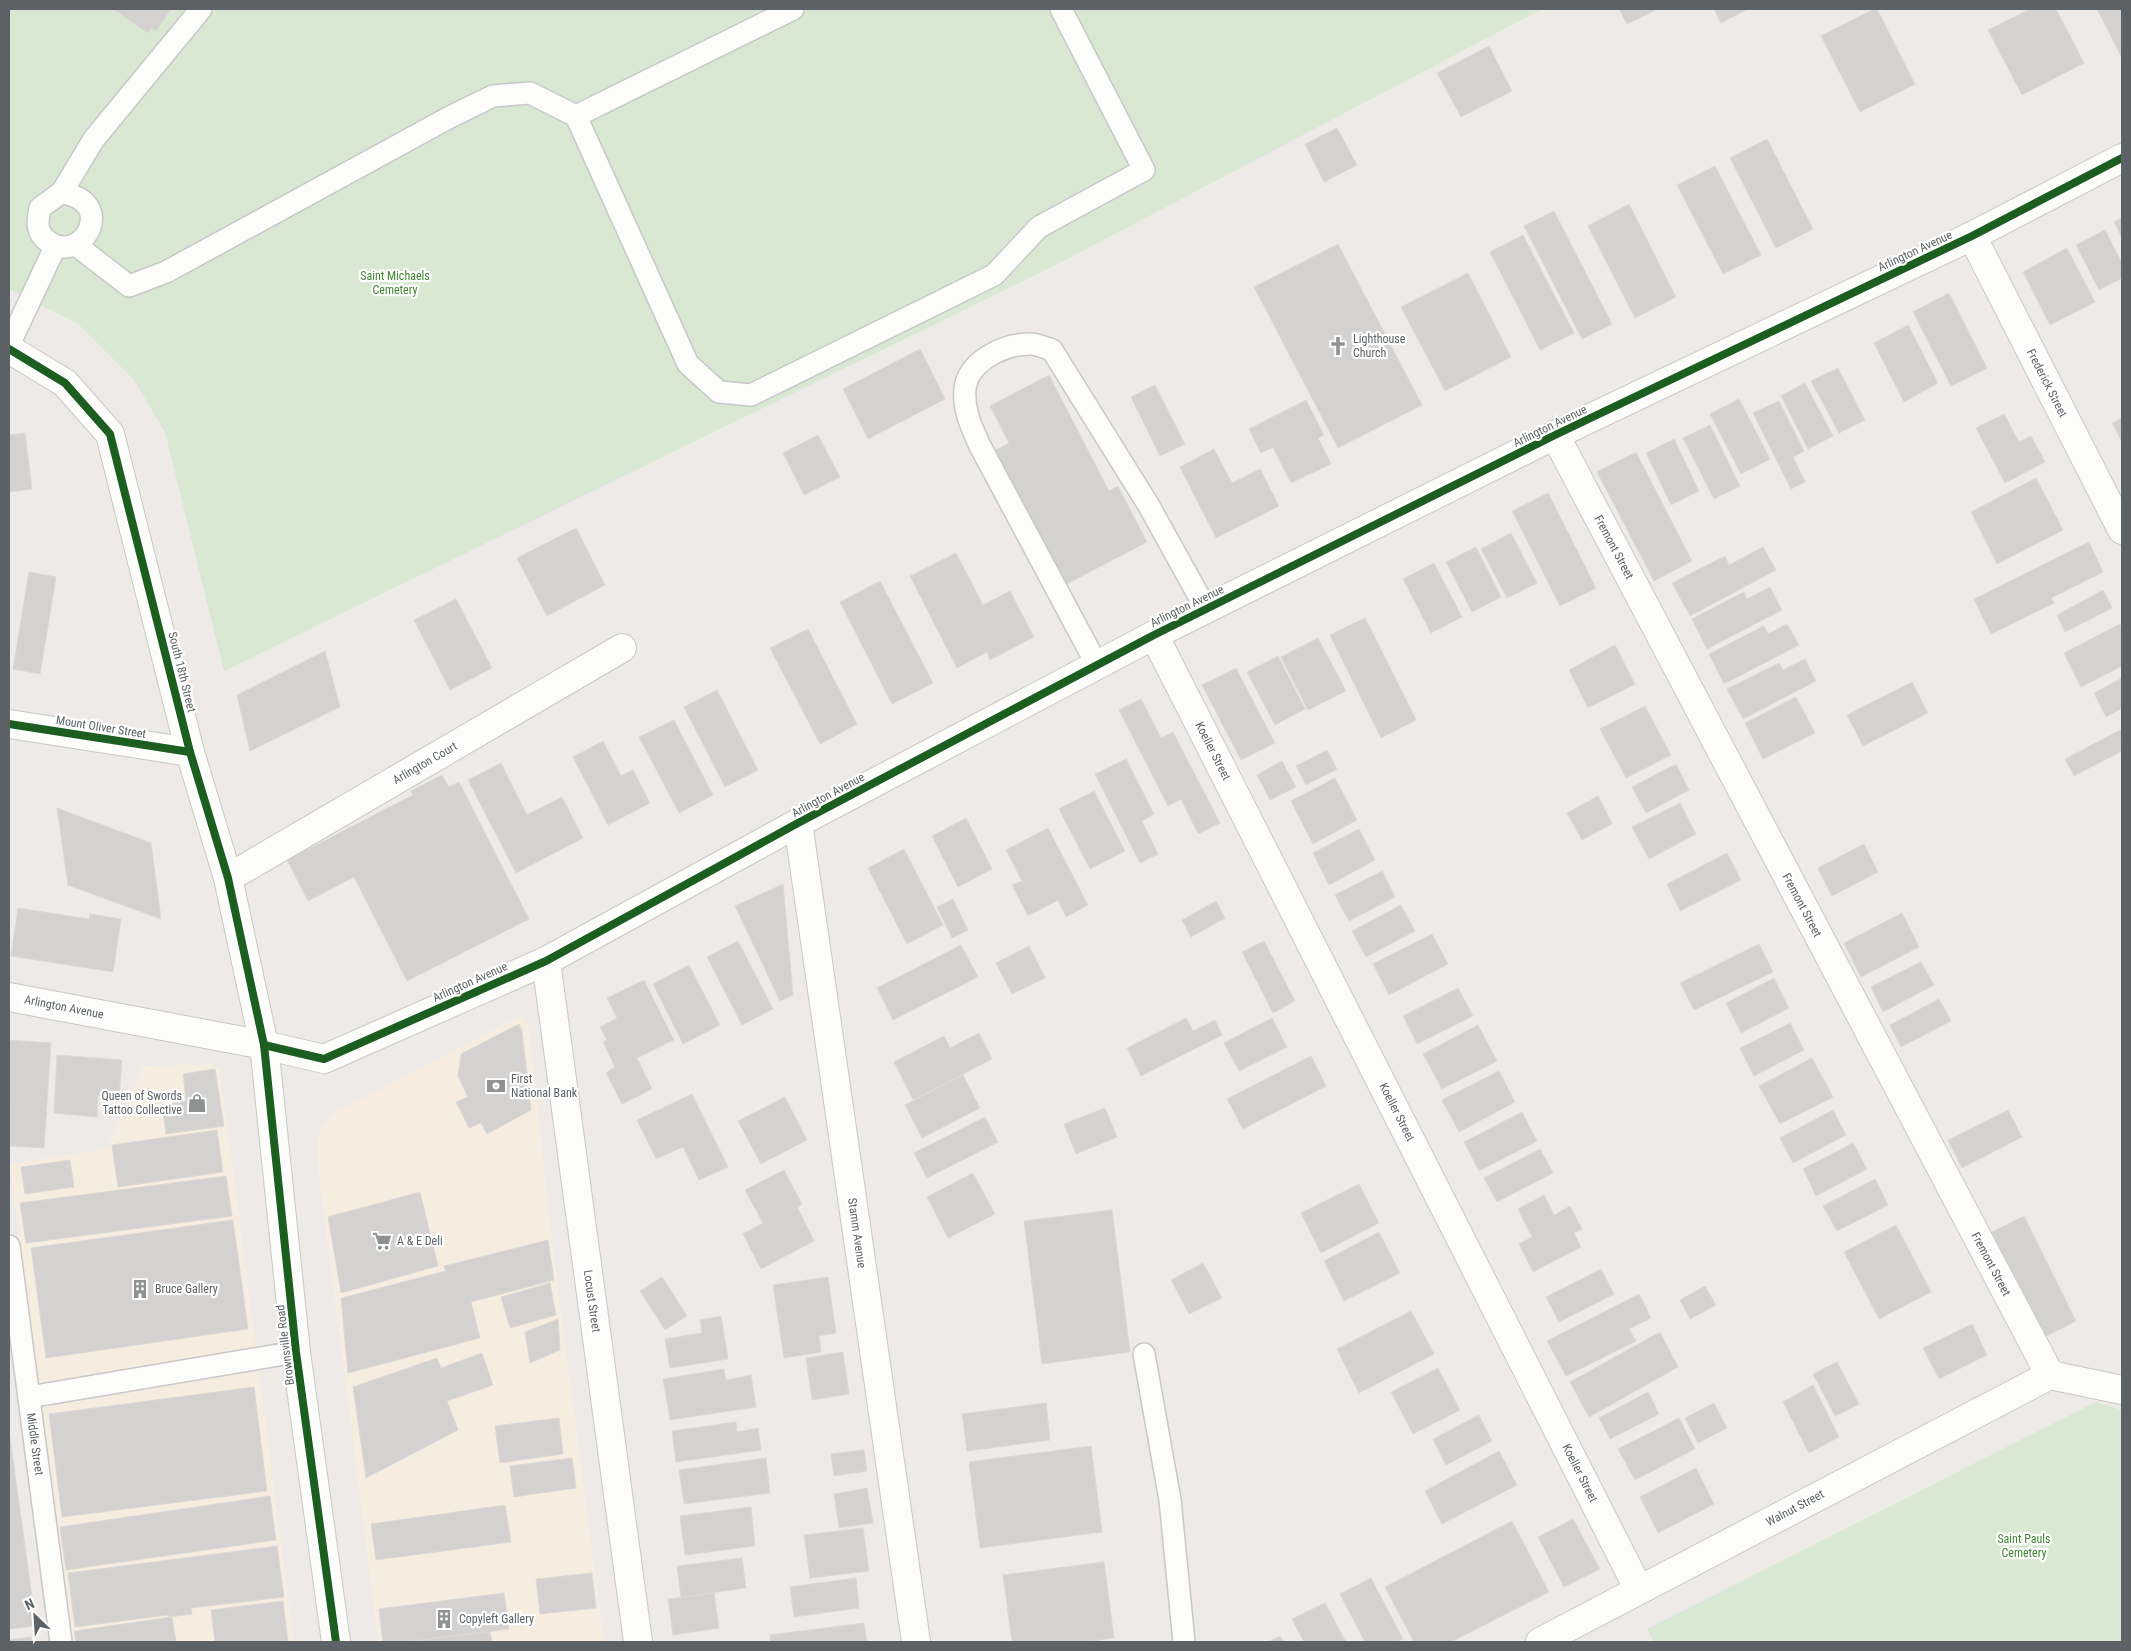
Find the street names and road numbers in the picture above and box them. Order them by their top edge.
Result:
street label: Arlington Avenue [1876,228,1955,274]
street label: Frederick Street [2024,347,2070,420]
street label: Arlington Avenue [1511,402,1590,450]
street label: Fremont Street [1591,513,1637,582]
street label: Arlington Avenue [1148,582,1227,630]
street label: South 18th Street [165,630,199,714]
street label: Mount Oliver Street [55,713,147,741]
street label: Koeller Street [1192,719,1234,783]
street label: Arlington Court [390,739,460,787]
street label: Arlington Avenue [789,770,867,820]
street label: Fremont Street [1779,871,1825,940]
street label: Arlington Avenue [430,959,510,1005]
street label: Arlington Avenue [23,992,105,1022]
street label: Koeller Street [1376,1080,1418,1144]
street label: Stamm Avenue [845,1197,869,1269]
street label: Fremont Street [1968,1230,2014,1299]
street label: Locust Street [581,1269,603,1334]
street label: Brownsville Road [273,1304,297,1386]
street label: Middle Street [24,1412,46,1477]
street label: Koeller Street [1559,1441,1601,1505]
street label: Walnut Street [1764,1487,1827,1529]

